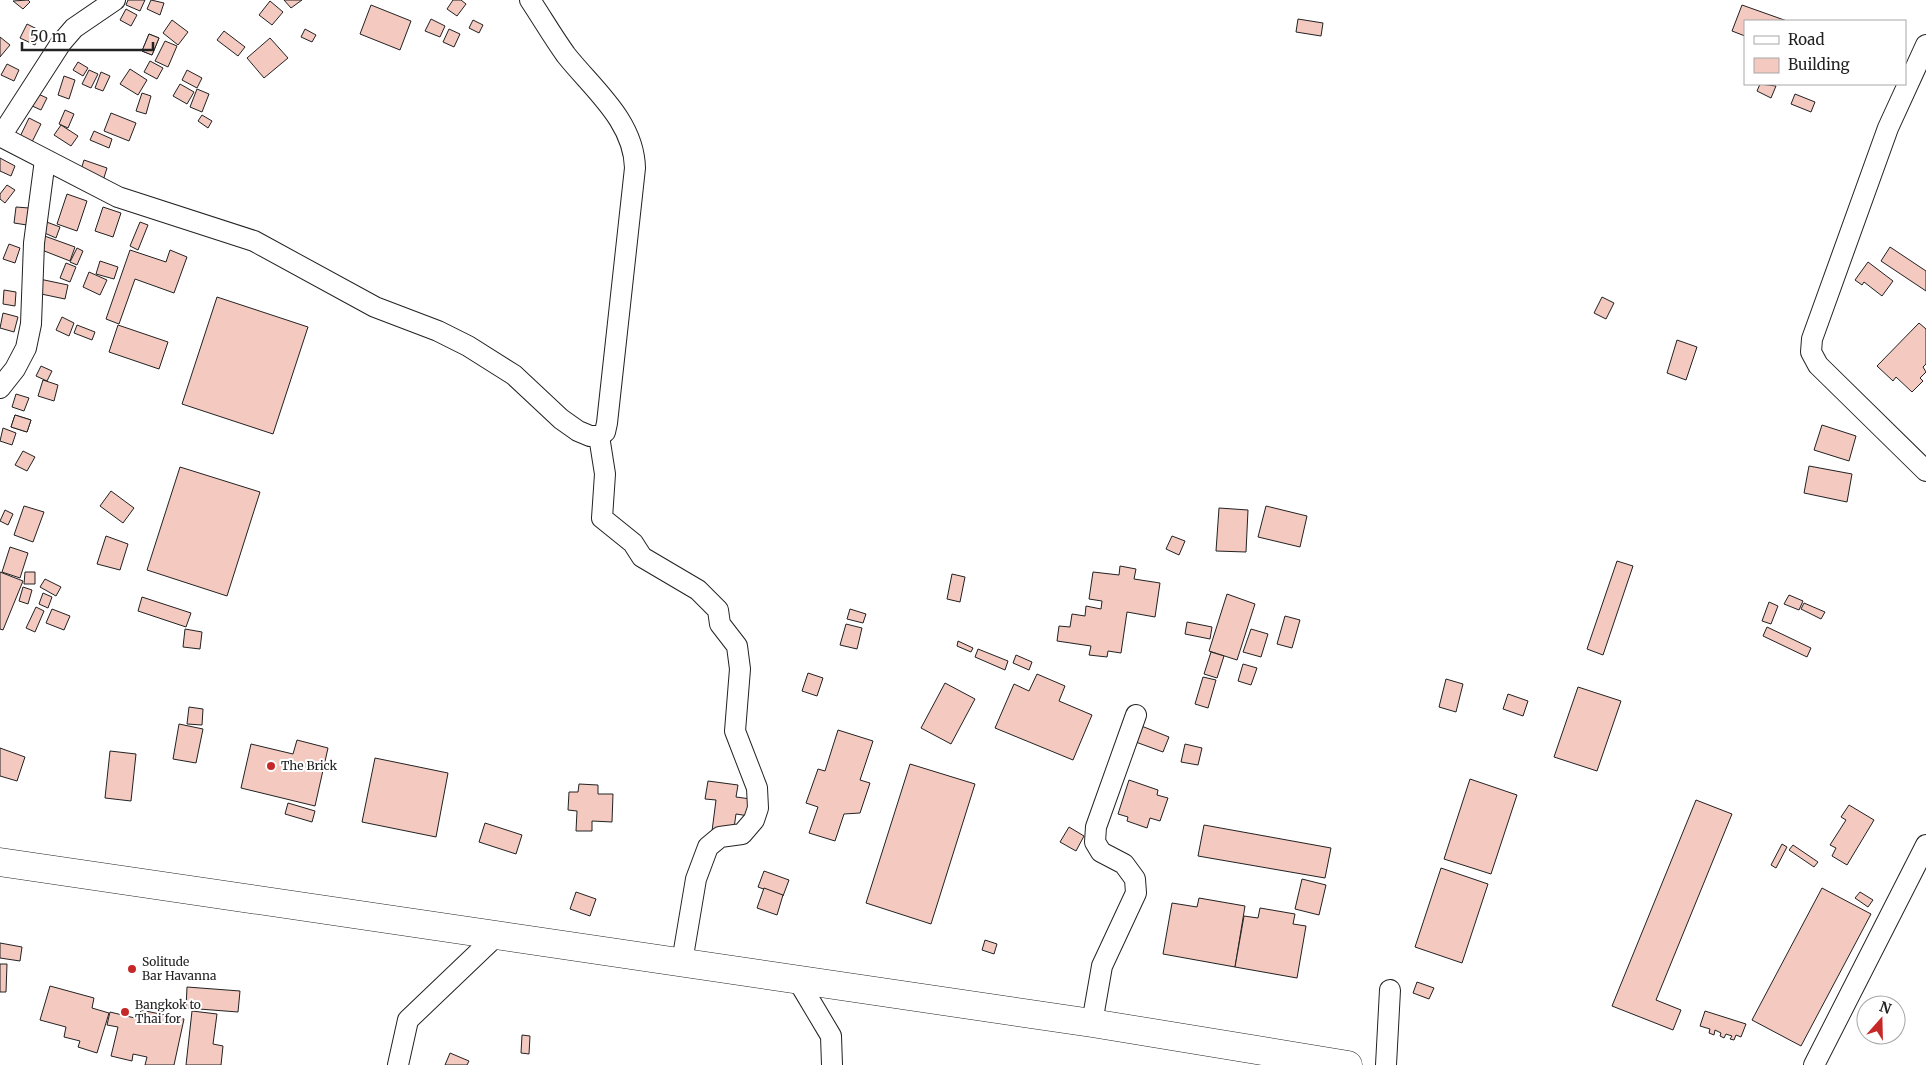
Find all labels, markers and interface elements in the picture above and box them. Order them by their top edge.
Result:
scale bar [22,20,154,52]
legend [1744,20,1906,85]
text: 50 m [30,27,67,46]
text: Road [1788,30,1824,49]
text: Building [1788,55,1850,74]
place label: The Brick [281,758,338,773]
marker: The Brick [265,760,277,772]
place label: Solitude Bar Havanna [142,954,217,983]
marker: Solitude Bar Havanna [126,963,138,975]
north arrow [1856,995,1906,1045]
place label: Bangkok to Thai for [135,997,201,1026]
text: N [1877,997,1894,1018]
marker: Bangkok to Thai for [119,1006,131,1018]

